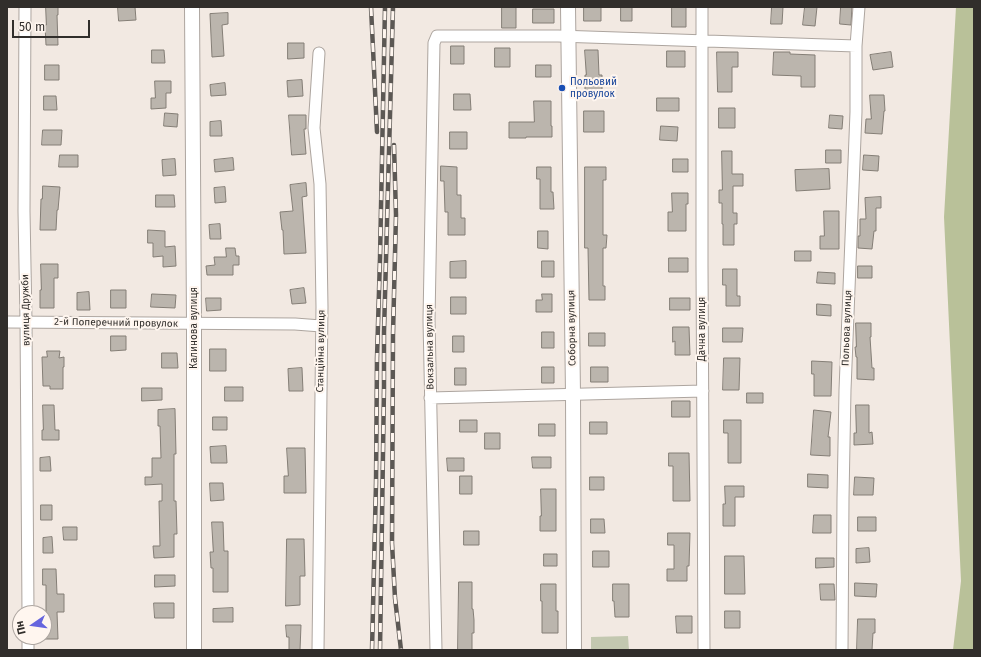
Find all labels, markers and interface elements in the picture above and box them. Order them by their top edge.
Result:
scale bar [14,12,92,38]
text: 50 m [19,20,45,34]
place label: Польовий провулок [570,76,617,100]
marker: Польовий провулок [557,83,567,93]
street label: вулиця Дружби [19,274,33,346]
street label: Калинова вулиця [188,287,200,369]
street label: Соборна вулиця [565,290,579,366]
street label: Польова вулиця [840,290,854,366]
street label: Дачна вулиця [696,297,708,361]
street label: Вокзальна вулиця [423,304,437,390]
street label: Станційна вулиця [314,310,328,392]
street label: 2-й Поперечний провулок [54,316,178,330]
north arrow [12,605,52,645]
text: Пн [13,619,29,636]

